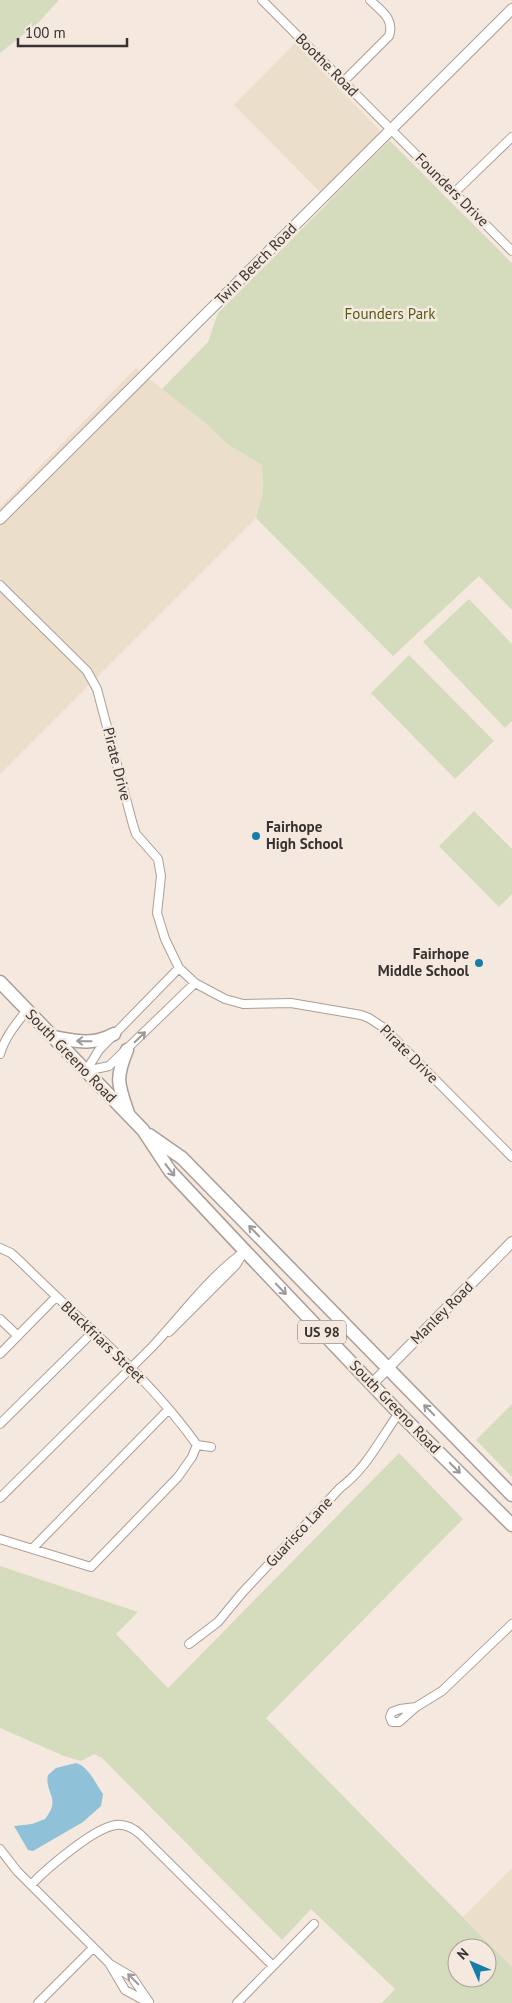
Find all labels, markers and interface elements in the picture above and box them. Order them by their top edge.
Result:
scale bar [18,15,126,47]
text: 100 m [25,23,66,42]
street label: Boothe Road [292,29,363,100]
street label: Founders Drive [411,149,493,231]
street label: Twin Beech Road [211,219,301,309]
park label: Founders Park [345,304,436,323]
street label: Pirate Drive [99,725,136,803]
place label: Fairhope High School [266,817,344,853]
marker: Fairhope High School [250,830,262,842]
place label: Fairhope Middle School [378,944,470,980]
marker: Fairhope Middle School [473,957,485,969]
street label: South Greeno Road [22,1005,121,1106]
street label: Pirate Drive [376,1020,443,1087]
one-way arrow [134,1031,146,1043]
one-way arrow [76,1036,92,1046]
one-way arrow [165,1163,176,1176]
one-way arrow [248,1225,260,1238]
street label: Manley Road [406,1277,477,1348]
one-way arrow [275,1283,287,1295]
street label: Blackfriars Street [57,1297,149,1387]
road number: US 98 [298,1320,346,1344]
street label: South Greeno Road [346,1356,445,1457]
one-way arrow [422,1404,435,1416]
one-way arrow [449,1462,461,1474]
street label: Guarisco Lane [261,1493,336,1571]
north arrow [447,1938,497,1988]
text: N [453,1944,472,1963]
one-way arrow [127,1973,139,1985]

